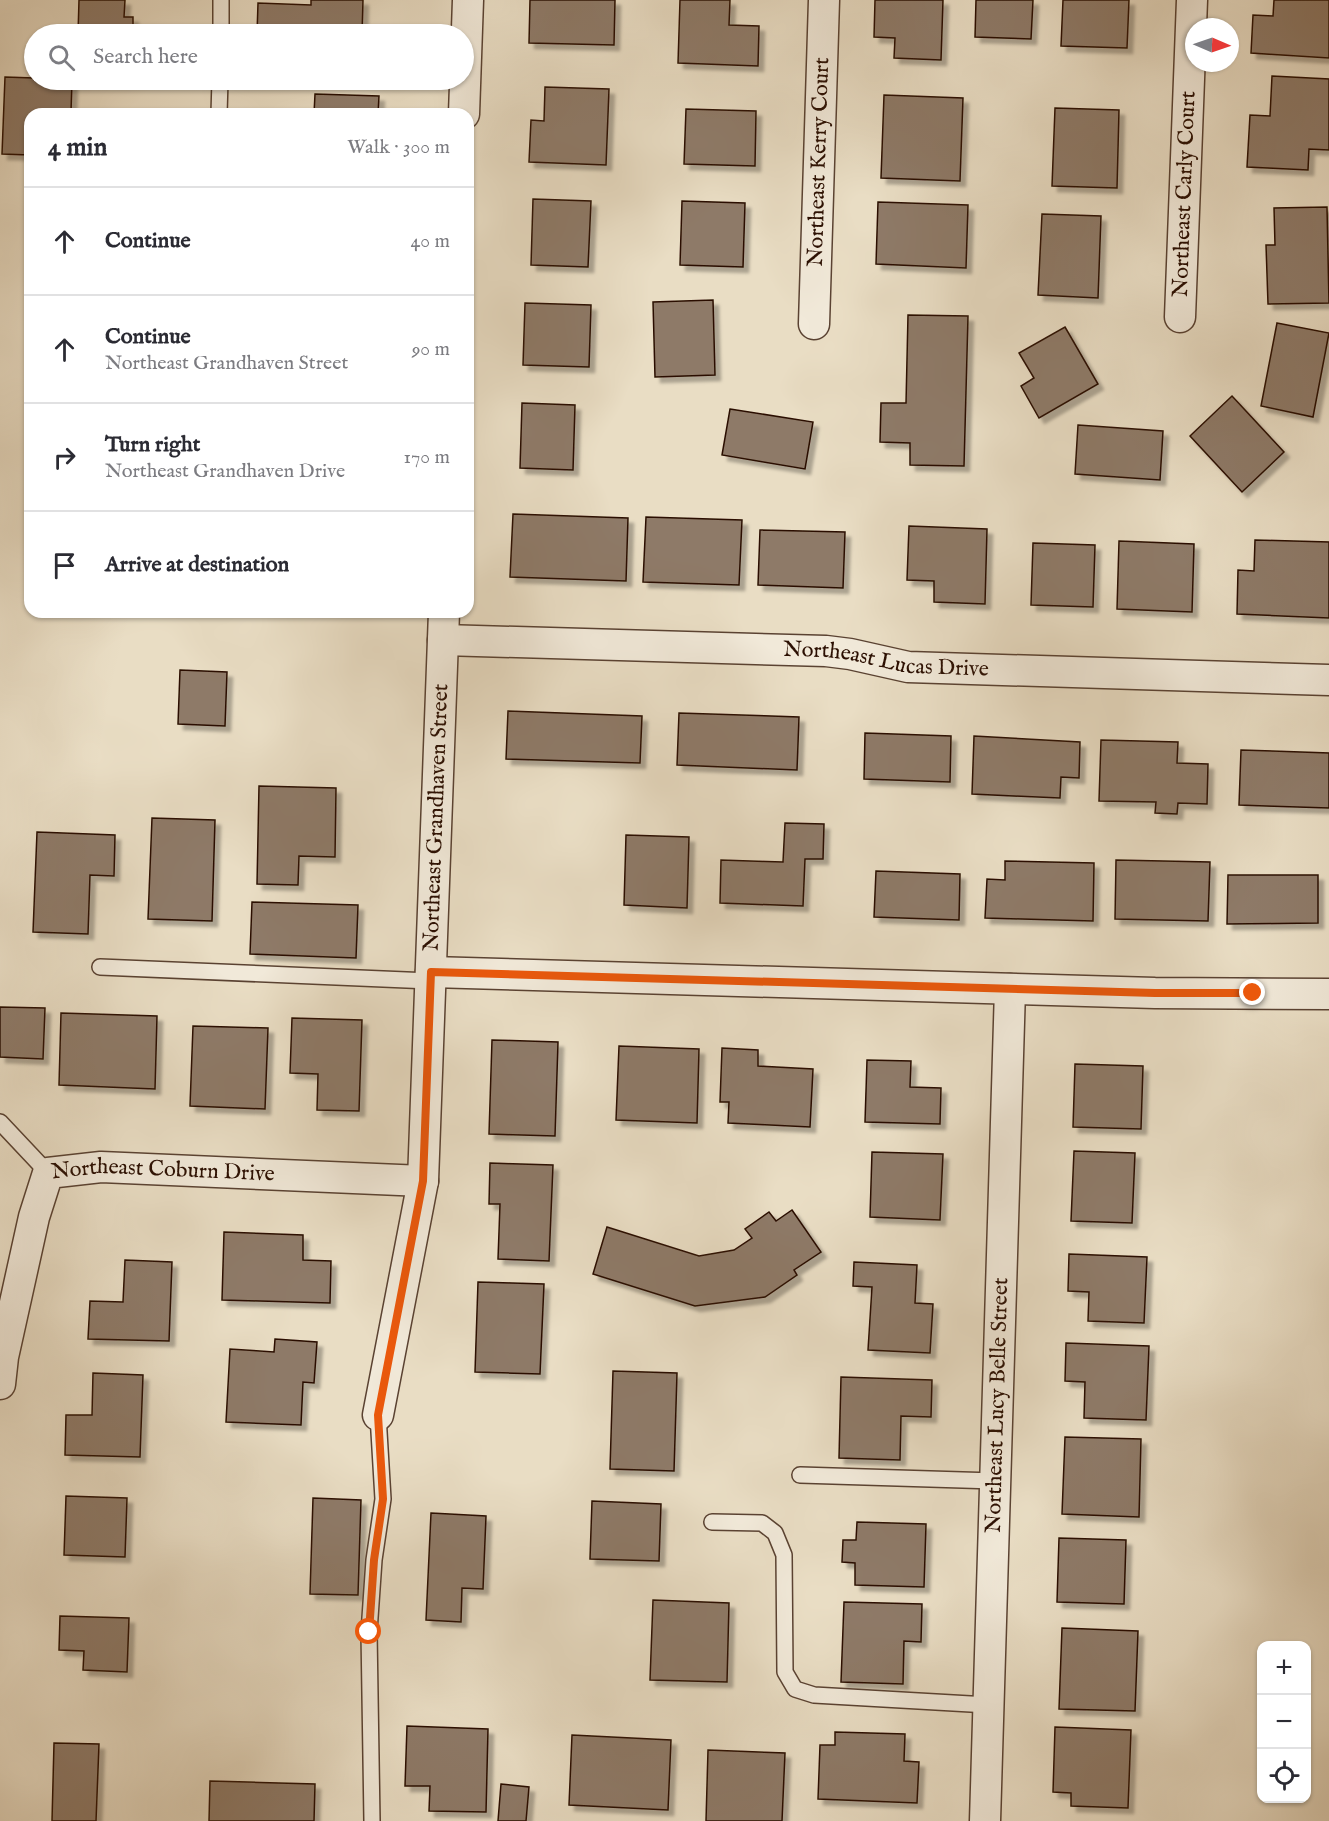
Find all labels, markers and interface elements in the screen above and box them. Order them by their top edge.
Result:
north arrow [1185,18,1239,72]
search box [24,24,474,90]
icon: search [45,41,78,74]
text: Search here [93,43,198,71]
street label: Northeast Kerry Court [802,56,836,267]
street label: Northeast Carly Court [1167,90,1203,298]
text: 4 min [48,131,107,164]
text: Walk · 300 m [347,135,450,160]
icon: ahead [48,225,81,258]
text: Continue [105,227,191,255]
text: 40 m [411,229,450,254]
text: Continue [105,323,191,351]
icon: ahead [48,333,81,366]
text: 90 m [412,337,450,362]
text: Northeast Grandhaven Street [105,351,348,376]
text: Turn right [105,431,200,459]
icon: right [48,441,81,474]
text: 170 m [404,445,450,470]
text: Northeast Grandhaven Drive [105,459,345,484]
icon: arrive [48,549,81,582]
text: Arrive at destination [105,551,289,579]
street label: Northeast Lucas Drive [783,636,989,683]
street label: Northeast Grandhaven Street [417,683,455,952]
route end [1239,979,1265,1005]
street label: Northeast Coburn Drive [50,1153,275,1189]
street label: Northeast Lucy Belle Street [980,1277,1015,1533]
route start [355,1618,381,1644]
map controls [1257,1641,1311,1803]
button: + [1257,1641,1311,1695]
button: − [1257,1695,1311,1749]
button: locate [1257,1749,1311,1803]

